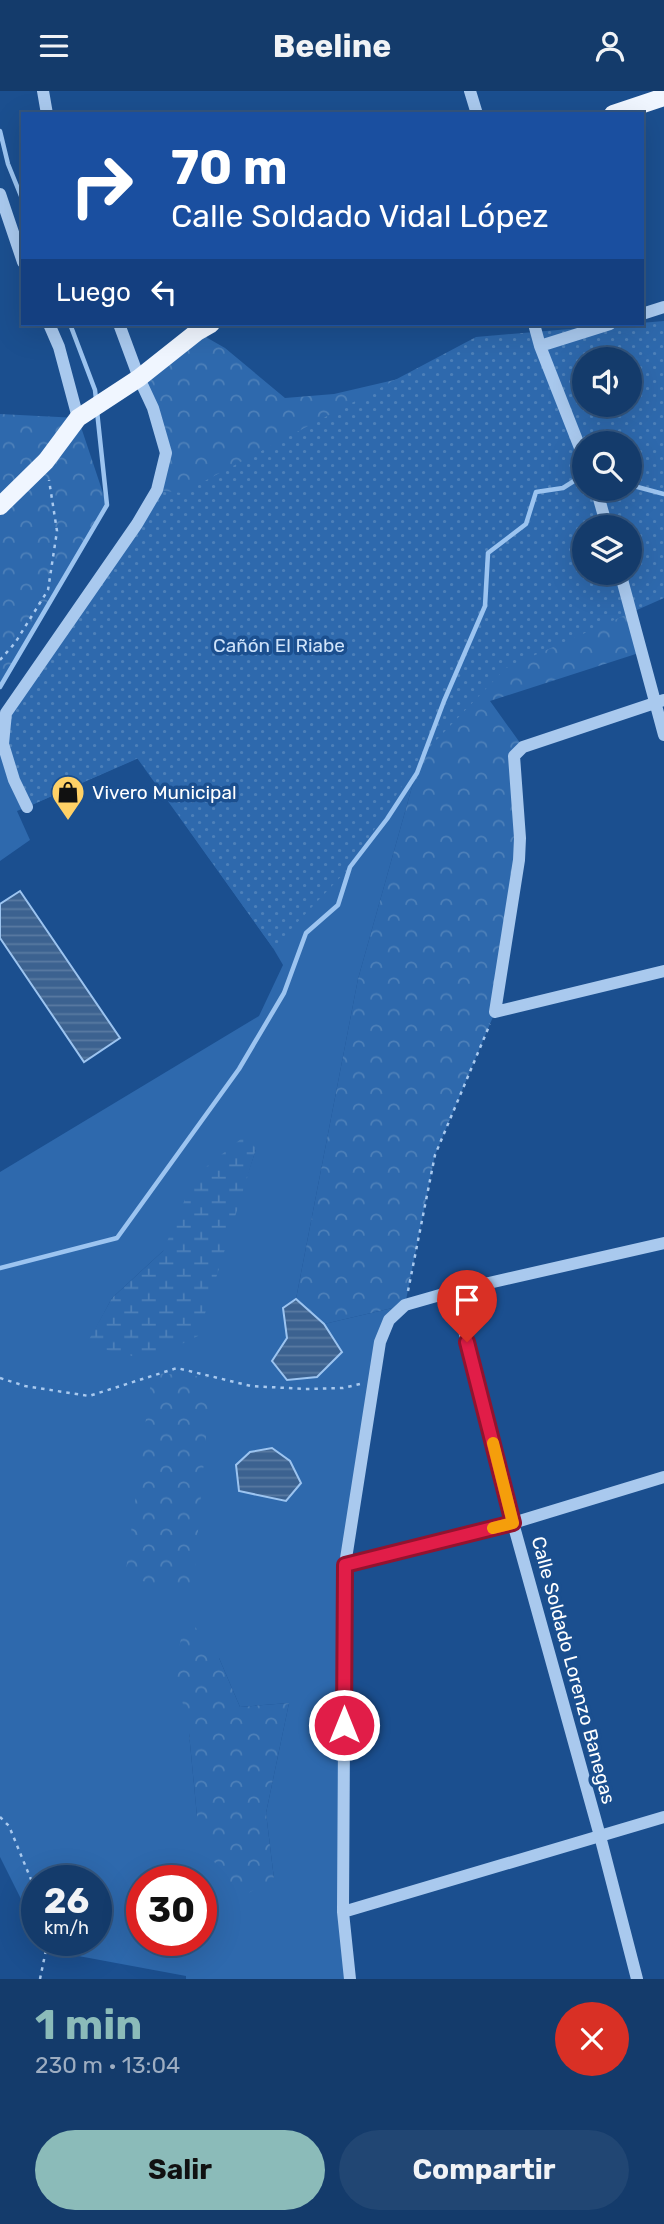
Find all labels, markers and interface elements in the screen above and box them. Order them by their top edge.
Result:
icon: menu [35,27,73,65]
text: Beeline [273,27,391,65]
icon: person [591,27,629,65]
text: 70 m [171,138,288,196]
icon: right [56,140,147,231]
text: Calle Soldado Vidal López [171,197,549,235]
icon: left [145,273,183,311]
text: Luego [56,277,131,308]
map controls [572,347,642,585]
button: sound [572,347,642,417]
button: search [572,431,642,501]
button: layers [572,515,642,585]
park label: Cañón El Riabe [213,634,345,657]
shop icon: Vivero Municipal [49,773,87,822]
place label: Vivero Municipal [92,781,237,804]
pin [437,1270,497,1342]
icon: arrive [448,1281,486,1319]
street label: Calle Soldado Lorenzo Banegas [527,1534,620,1807]
position arrow [307,1688,381,1762]
speed limit sign: 30 [126,1865,217,1956]
text: 26 [44,1880,89,1922]
text: km/h [44,1917,89,1939]
text: 1 min [35,2000,142,2050]
button: close [555,2002,629,2076]
text: 230 m · 13:04 [35,2051,180,2079]
button: Salir [35,2130,325,2210]
button: Compartir [339,2130,629,2210]

